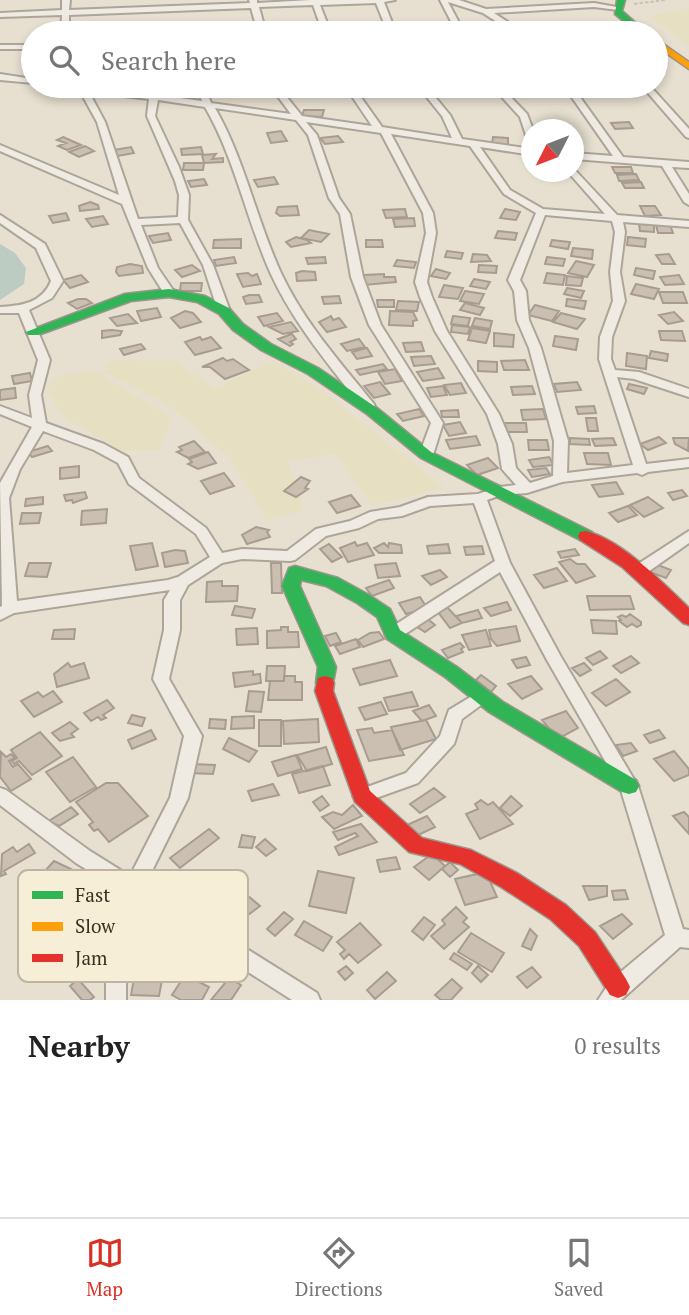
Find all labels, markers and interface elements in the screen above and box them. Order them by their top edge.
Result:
search box [21,21,668,98]
icon: search [45,41,83,79]
text: Search here [101,43,236,77]
north arrow [521,119,584,182]
legend [18,870,248,982]
text: Fast [75,882,110,907]
text: Slow [75,913,116,938]
text: Jam [75,945,108,970]
text: Nearby [28,1026,130,1066]
text: 0 results [574,1030,661,1061]
tab: Map [86,1234,124,1301]
tab: Directions [295,1234,383,1301]
tab: Saved [554,1234,603,1301]

